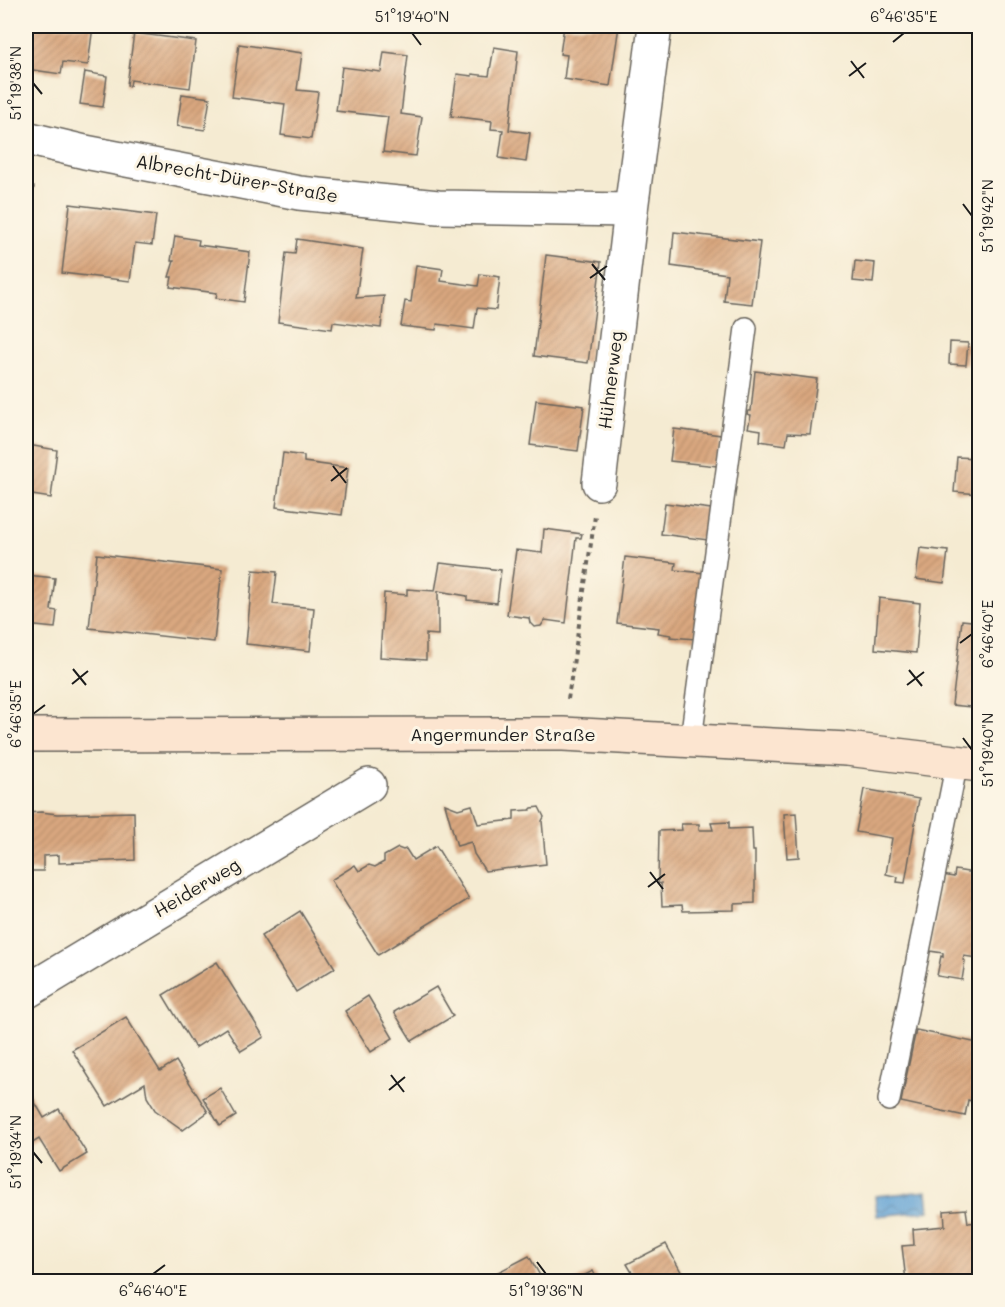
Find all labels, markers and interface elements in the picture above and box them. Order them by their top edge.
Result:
text: 51°19'40"N [375,6,449,26]
text: 6°46'35"E [870,6,938,26]
text: 51°19'38"N [5,46,25,120]
street label: Albrecht-Dürer-Straße [134,148,340,208]
text: 51°19'42"N [977,179,997,253]
street label: Hühnerweg [592,330,628,430]
text: 6°46'40"E [977,600,997,668]
text: 6°46'35"E [5,680,25,748]
text: 51°19'40"N [977,713,997,787]
street label: Angermunder Straße [410,722,596,746]
street label: Heiderweg [149,852,244,922]
text: 51°19'34"N [5,1115,25,1189]
text: 6°46'40"E [119,1280,187,1300]
text: 51°19'36"N [509,1280,583,1300]

